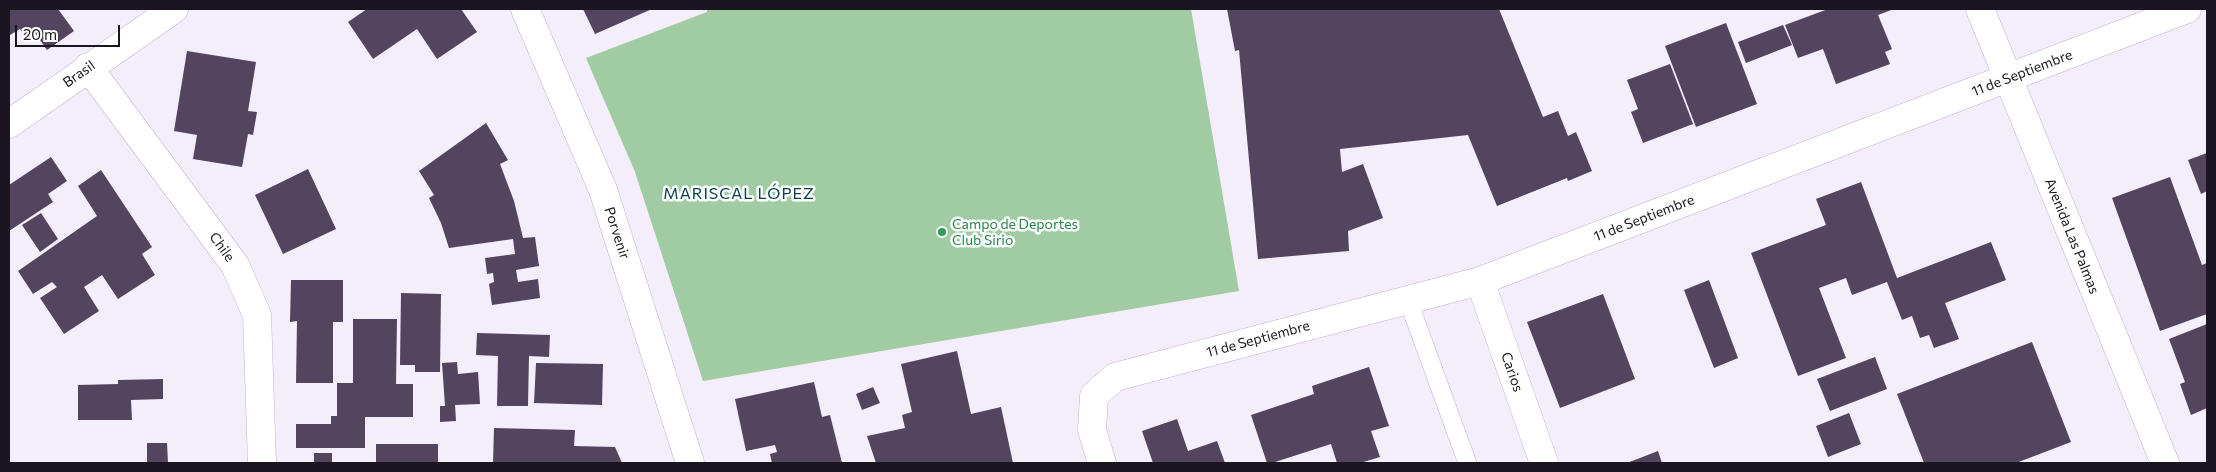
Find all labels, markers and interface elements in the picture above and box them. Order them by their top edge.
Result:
scale bar [18,15,122,47]
text: 20 m [23,25,57,43]
street label: 11 de Septiembre [1969,46,2075,100]
street label: Brasil [60,57,98,91]
street label: Avenida Las Palmas [2041,176,2103,296]
district label: MARISCAL LÓPEZ [662,184,816,204]
street label: 11 de Septiembre [1591,191,1697,245]
street label: Porvenir [601,205,633,261]
place label: Campo de Deportes Club Sirio [952,216,1078,248]
marker: Campo de Deportes Club Sirio [936,226,948,238]
street label: Chile [206,229,238,265]
street label: 11 de Septiembre [1204,317,1312,361]
street label: Carios [1497,350,1527,394]

